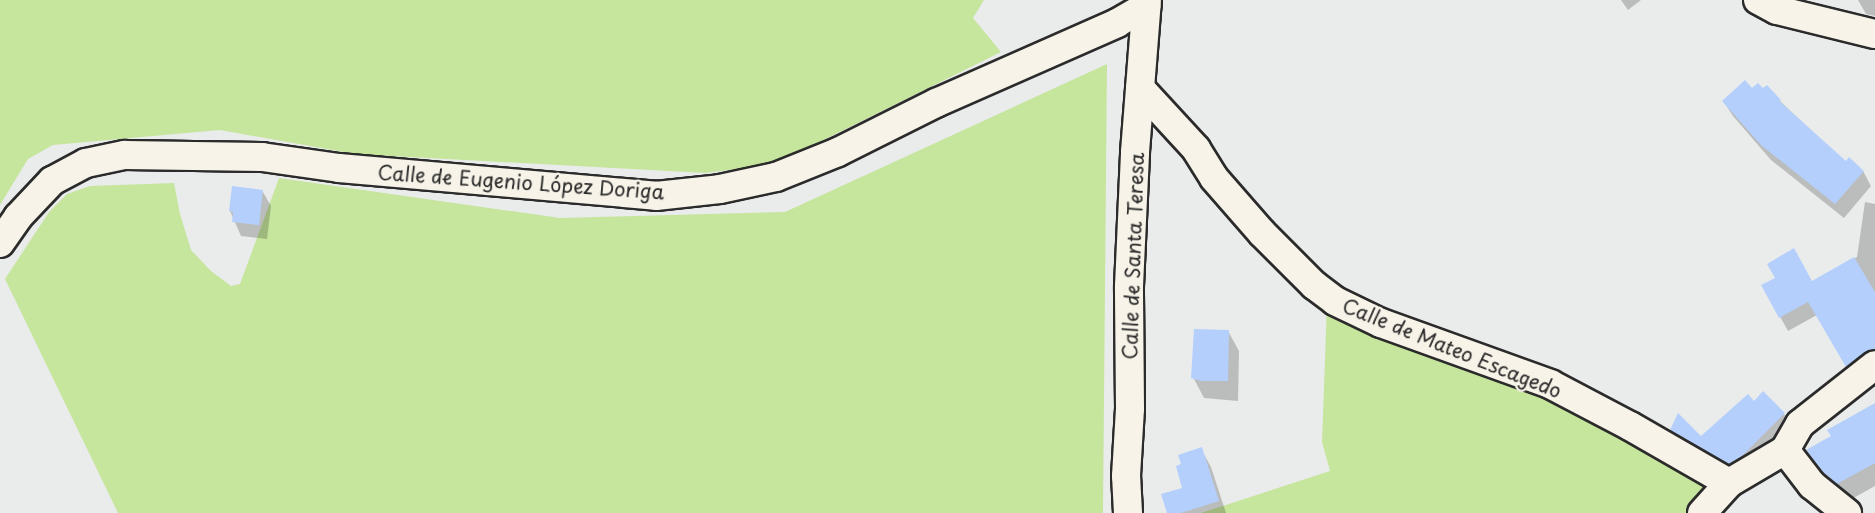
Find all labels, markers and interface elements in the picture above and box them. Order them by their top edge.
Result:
street label: Calle de Santa Teresa [1117,150,1149,362]
street label: Calle de Eugenio López Doriga [375,160,667,204]
street label: Calle de Mateo Escagedo [1337,292,1567,404]

